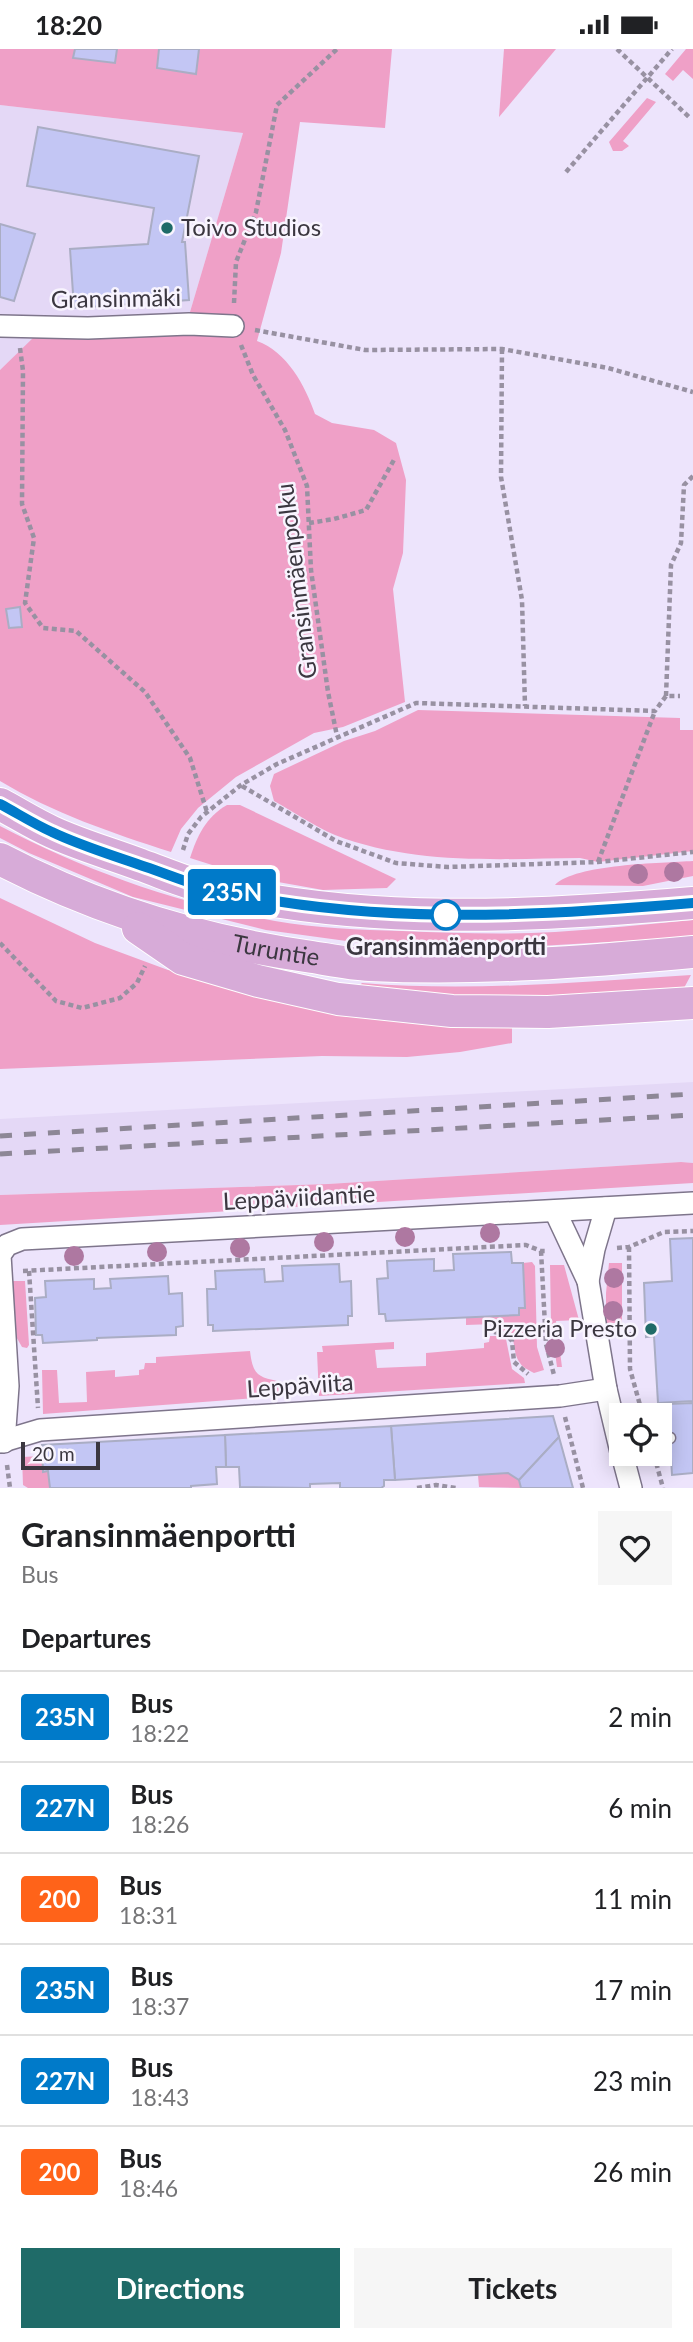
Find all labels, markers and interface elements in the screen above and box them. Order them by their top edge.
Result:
text: 18:20 [35,9,102,41]
place label: Toivo Studios [181,212,321,241]
marker: Toivo Studios [159,220,175,236]
street label: Gransinmäki [51,282,181,313]
street label: Gransinmäenpolku [269,482,322,681]
line badge: 235N [183,869,281,915]
text: 235N [202,877,262,906]
marker: Gransinmäenportti [431,900,461,930]
street label: Turuntie [230,927,322,971]
place label: Gransinmäenportti [346,931,546,960]
street label: Leppäviidantie [222,1178,376,1215]
place label: Pizzeria Presto [483,1313,637,1342]
marker: Pizzeria Presto [643,1321,659,1337]
street label: Leppäviita [245,1366,354,1403]
map controls [609,1403,672,1466]
button: locate [609,1403,672,1466]
scale bar [21,1439,100,1471]
text: 20 m [32,1442,75,1465]
button: heart [598,1511,672,1585]
text: Gransinmäenportti [21,1514,296,1554]
text: Bus [21,1560,58,1588]
text: Departures [21,1622,151,1654]
text: Bus [130,1687,173,1719]
text: 2 min [608,1701,672,1733]
text: 235N [35,1702,95,1731]
text: 18:22 [130,1719,189,1747]
text: Bus [130,1778,173,1810]
text: 6 min [608,1792,672,1824]
text: 227N [35,1793,95,1822]
text: 18:26 [130,1810,189,1838]
text: Bus [119,1869,162,1901]
text: 11 min [593,1883,672,1915]
text: 200 [39,1884,80,1913]
text: 18:31 [119,1901,178,1929]
text: Bus [130,1960,173,1992]
text: 17 min [593,1974,672,2006]
text: 235N [35,1975,95,2004]
text: 18:37 [130,1992,189,2020]
text: Bus [130,2051,173,2083]
text: 23 min [593,2065,672,2097]
text: 227N [35,2066,95,2095]
text: 18:43 [130,2083,189,2111]
text: Bus [119,2142,162,2174]
text: 26 min [593,2156,672,2188]
text: 200 [39,2157,80,2186]
text: 18:46 [119,2174,178,2202]
button: Directions [21,2248,340,2328]
button: Tickets [354,2248,672,2328]

